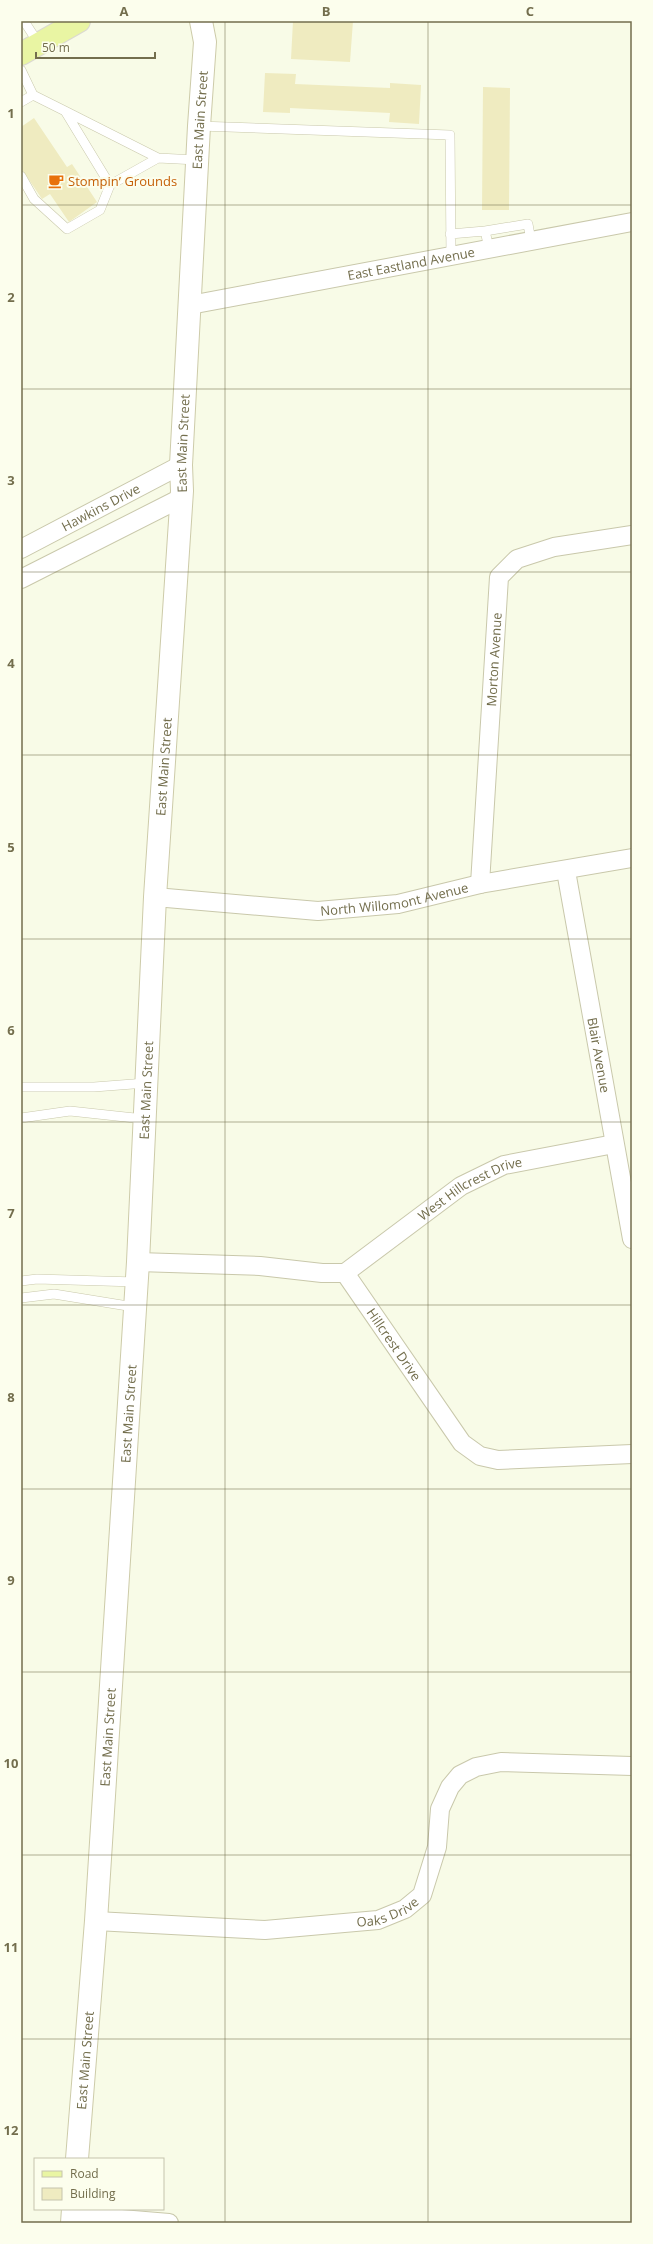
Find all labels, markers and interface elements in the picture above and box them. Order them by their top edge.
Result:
text: A [120,2,129,20]
text: B [322,2,331,20]
text: C [526,2,534,20]
scale bar [36,34,155,60]
text: 50 m [42,39,70,56]
street label: East Main Street [188,70,212,170]
text: 1 [7,104,15,122]
cafe icon: Stompin’ Grounds [47,172,65,190]
place label: Stompin’ Grounds [68,172,177,190]
street label: East Eastland Avenue [346,243,476,284]
text: 2 [7,288,15,306]
street label: East Main Street [172,393,194,493]
text: 3 [7,471,15,489]
street label: Hawkins Drive [58,479,143,535]
street label: Morton Avenue [482,612,506,707]
text: 4 [7,654,15,672]
street label: East Main Street [151,717,176,817]
text: 5 [7,838,15,856]
street label: North Willomont Avenue [320,878,470,920]
street label: Blair Avenue [583,1016,615,1094]
text: 6 [7,1021,15,1039]
street label: East Main Street [135,1040,157,1140]
street label: West Hillcrest Drive [414,1153,524,1224]
text: 7 [7,1204,15,1222]
street label: Hillcrest Drive [363,1304,425,1384]
street label: East Main Street [116,1364,140,1464]
text: 8 [7,1388,15,1406]
text: 9 [7,1571,15,1589]
street label: East Main Street [96,1687,120,1787]
text: 10 [4,1754,18,1772]
street label: Oaks Drive [356,1893,422,1931]
text: 11 [4,1938,18,1956]
street label: East Main Street [72,2010,98,2110]
text: 12 [4,2121,19,2139]
legend [34,2158,164,2210]
text: Road [70,2165,99,2182]
text: Building [70,2185,116,2202]

